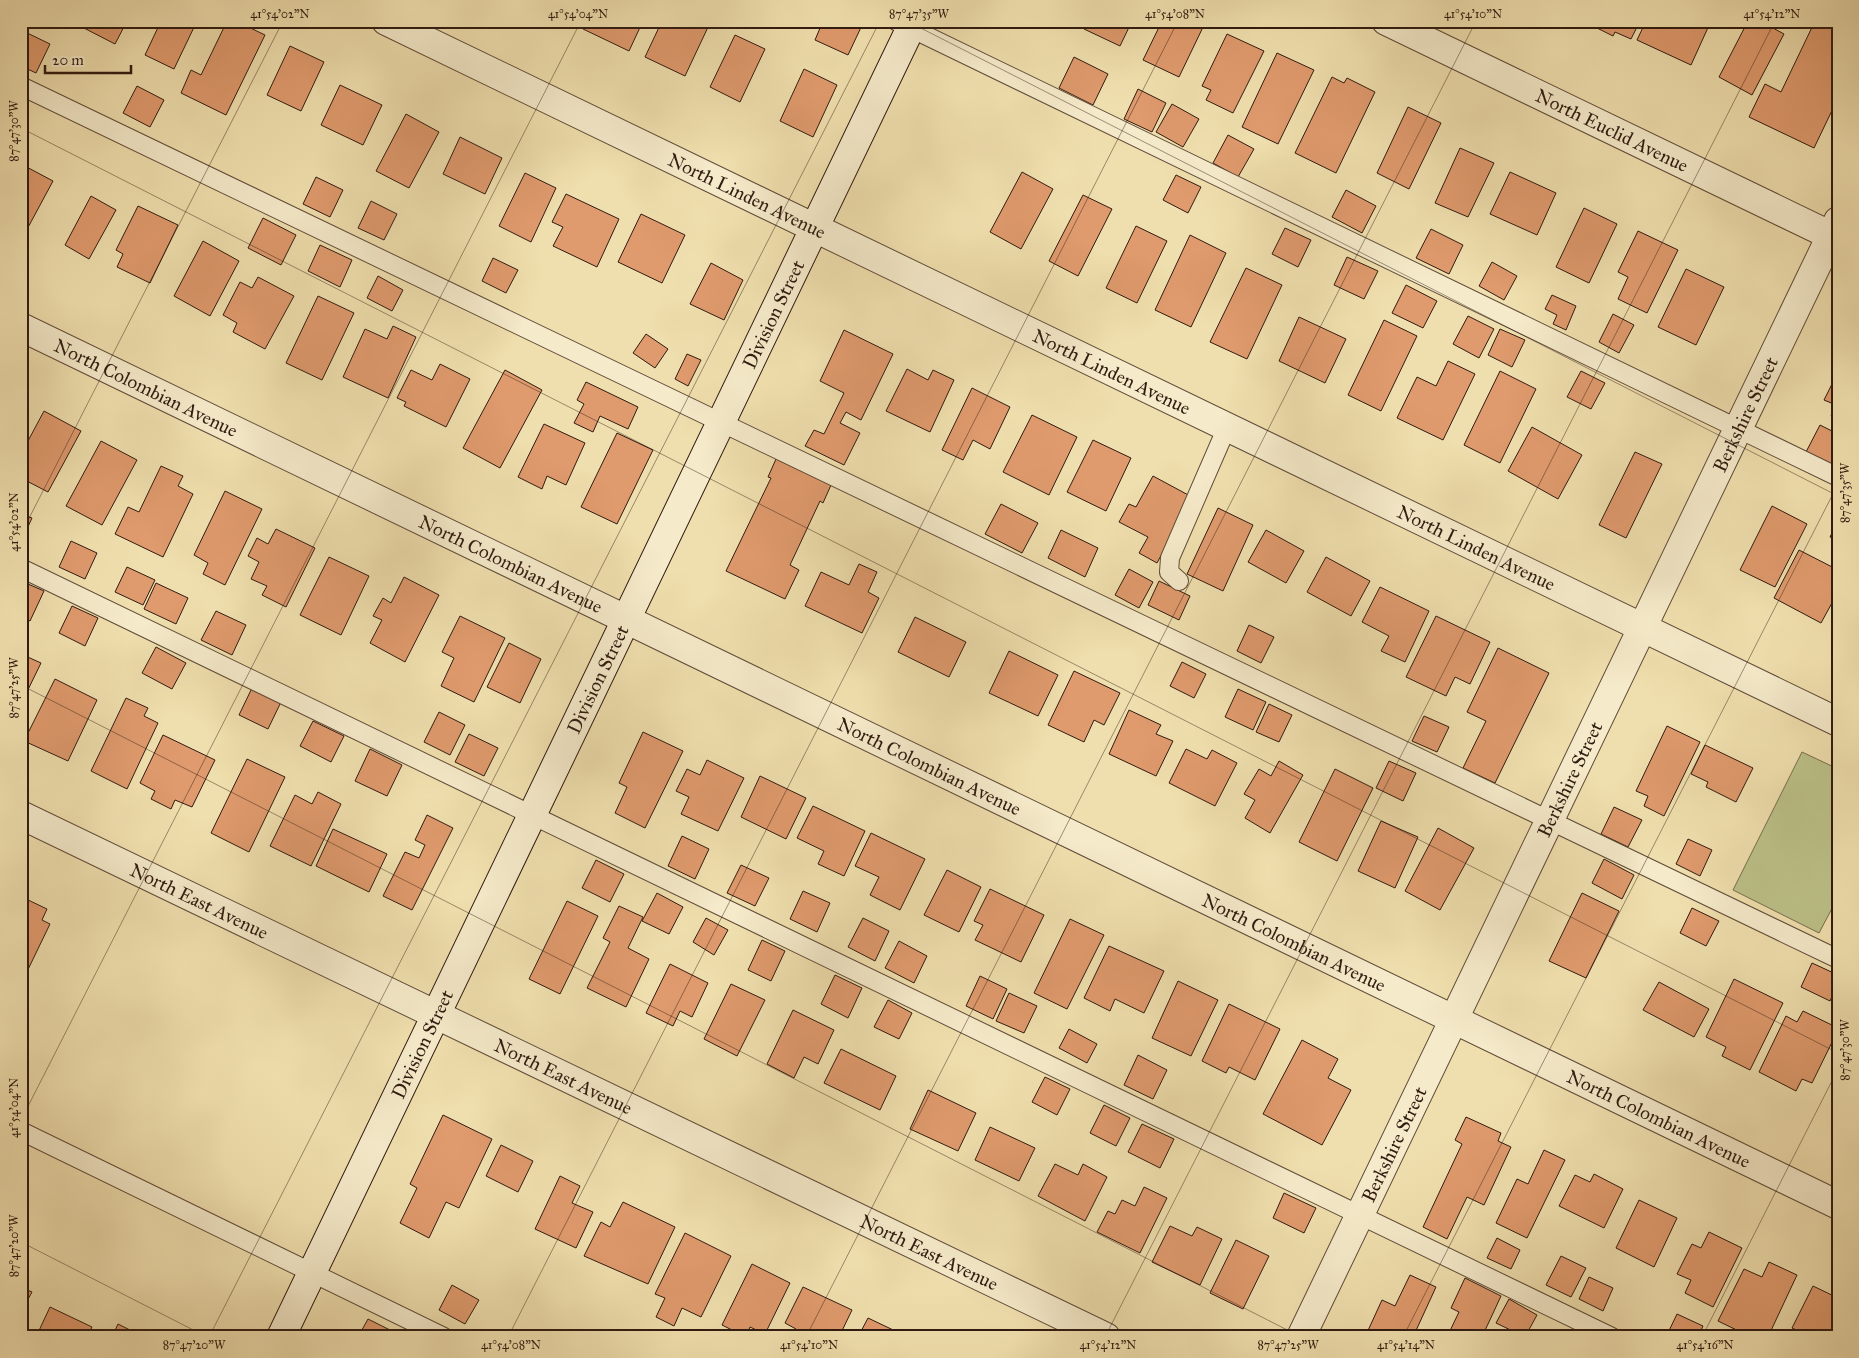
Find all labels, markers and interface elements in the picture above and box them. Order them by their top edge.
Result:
text: 41°54'02"N [250,7,310,21]
text: 41°54'04"N [548,7,608,21]
text: 87°47'35"W [889,7,950,21]
text: 41°54'08"N [1145,7,1205,21]
text: 41°54'10"N [1444,7,1502,21]
text: 41°54'12"N [1743,7,1801,21]
scale bar [45,42,131,74]
text: 20 m [52,51,84,69]
street label: North Euclid Avenue [1532,83,1692,177]
text: 87°47'30"W [7,100,21,162]
street label: North Linden Avenue [664,147,830,243]
street label: Division Street [737,256,809,372]
street label: North Linden Avenue [1029,324,1195,419]
street label: North Colombian Avenue [51,333,242,442]
street label: Berkshire Street [1707,353,1783,476]
text: 87°47'35"W [1838,462,1852,523]
text: 41°54'02"N [7,492,21,552]
street label: North Linden Avenue [1394,500,1559,595]
street label: North Colombian Avenue [415,510,606,618]
street label: Division Street [562,621,633,737]
text: 87°47'25"W [7,657,21,719]
street label: North Colombian Avenue [834,712,1025,820]
street label: Berkshire Street [1532,718,1607,841]
street label: North East Avenue [127,858,272,944]
street label: North Colombian Avenue [1199,888,1390,996]
street label: Division Street [386,986,458,1102]
text: 87°47'30"W [1838,1019,1852,1081]
street label: North East Avenue [491,1033,636,1119]
street label: North Colombian Avenue [1563,1064,1754,1173]
text: 41°54'04"N [7,1078,21,1138]
street label: Berkshire Street [1356,1082,1431,1206]
street label: North East Avenue [857,1209,1002,1295]
text: 87°47'20"W [7,1214,21,1277]
text: 87°47'20"W [163,1338,226,1352]
text: 41°54'08"N [481,1338,541,1352]
text: 41°54'10"N [780,1338,838,1352]
text: 41°54'12"N [1079,1338,1137,1352]
text: 87°47'25"W [1257,1338,1319,1352]
text: 41°54'14"N [1377,1338,1435,1352]
text: 41°54'16"N [1676,1338,1734,1352]

